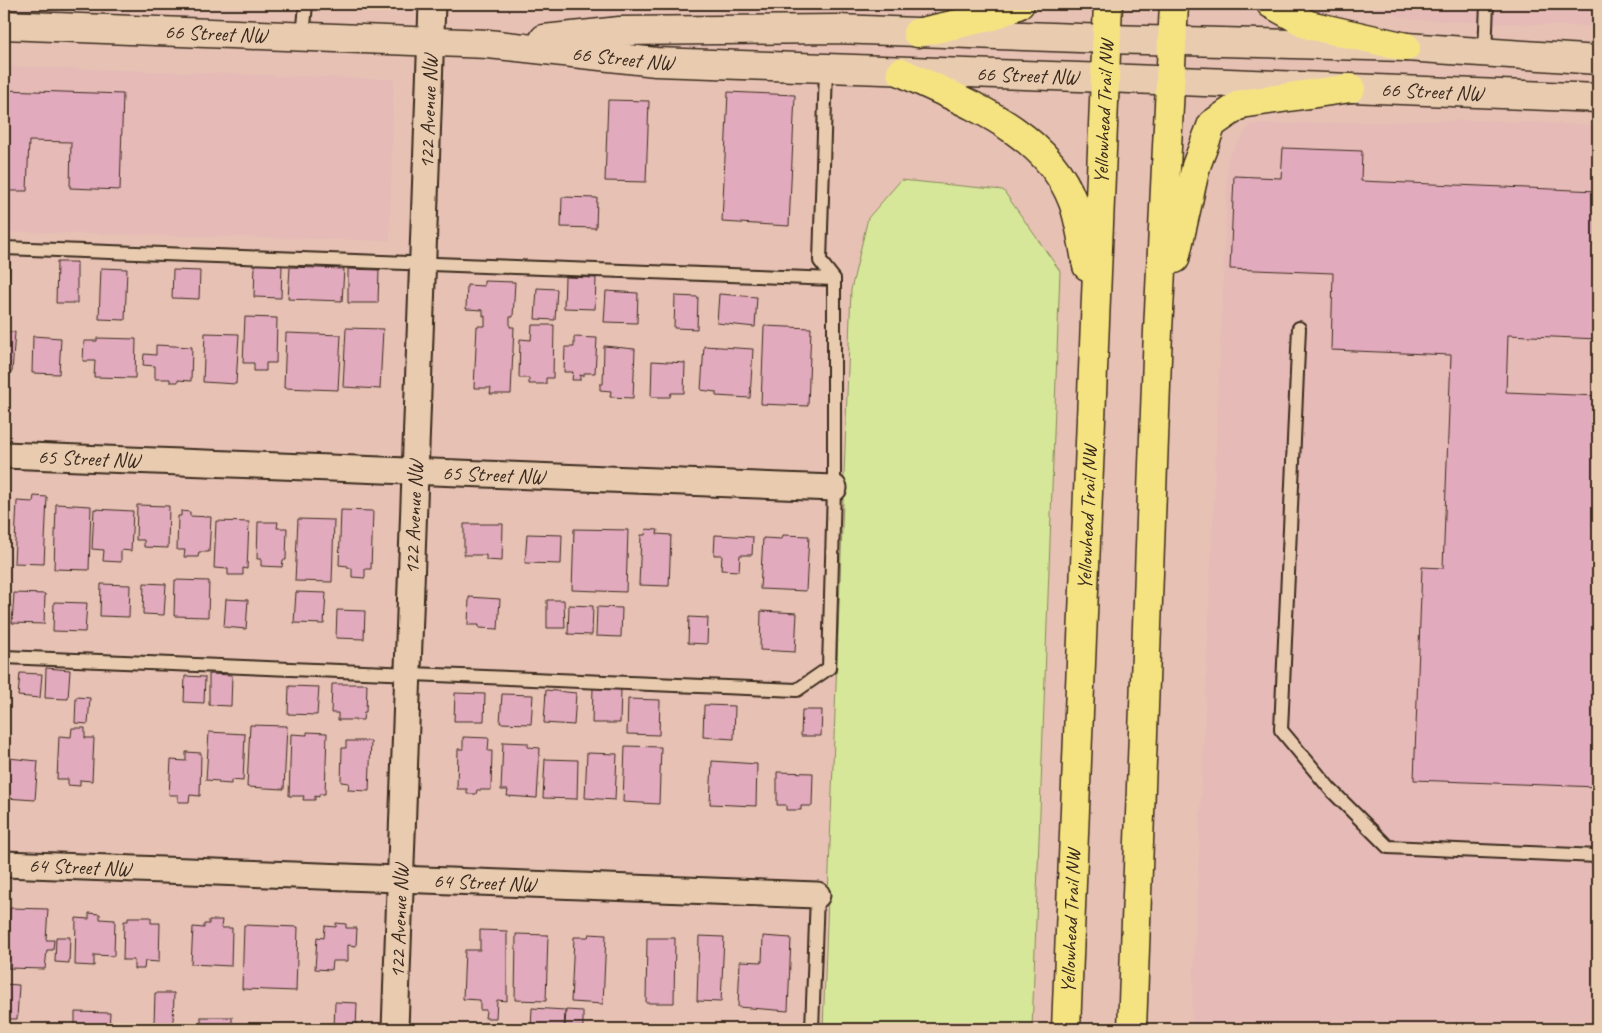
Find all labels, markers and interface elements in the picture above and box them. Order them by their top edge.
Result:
street label: 66 Street NW [164,18,269,48]
street label: Yellowhead Trail NW [1088,36,1120,185]
street label: 66 Street NW [570,40,676,76]
street label: 122 Avenue NW [413,52,443,169]
street label: 66 Street NW [976,60,1081,90]
street label: 66 Street NW [1380,76,1486,106]
street label: Yellowhead Trail NW [1071,442,1103,590]
street label: 65 Street NW [37,443,143,473]
street label: 122 Avenue NW [398,458,429,575]
street label: 65 Street NW [442,459,547,490]
street label: Yellowhead Trail NW [1054,845,1086,994]
street label: 64 Street NW [28,852,134,882]
street label: 122 Avenue NW [384,861,414,979]
street label: 64 Street NW [433,867,538,897]

